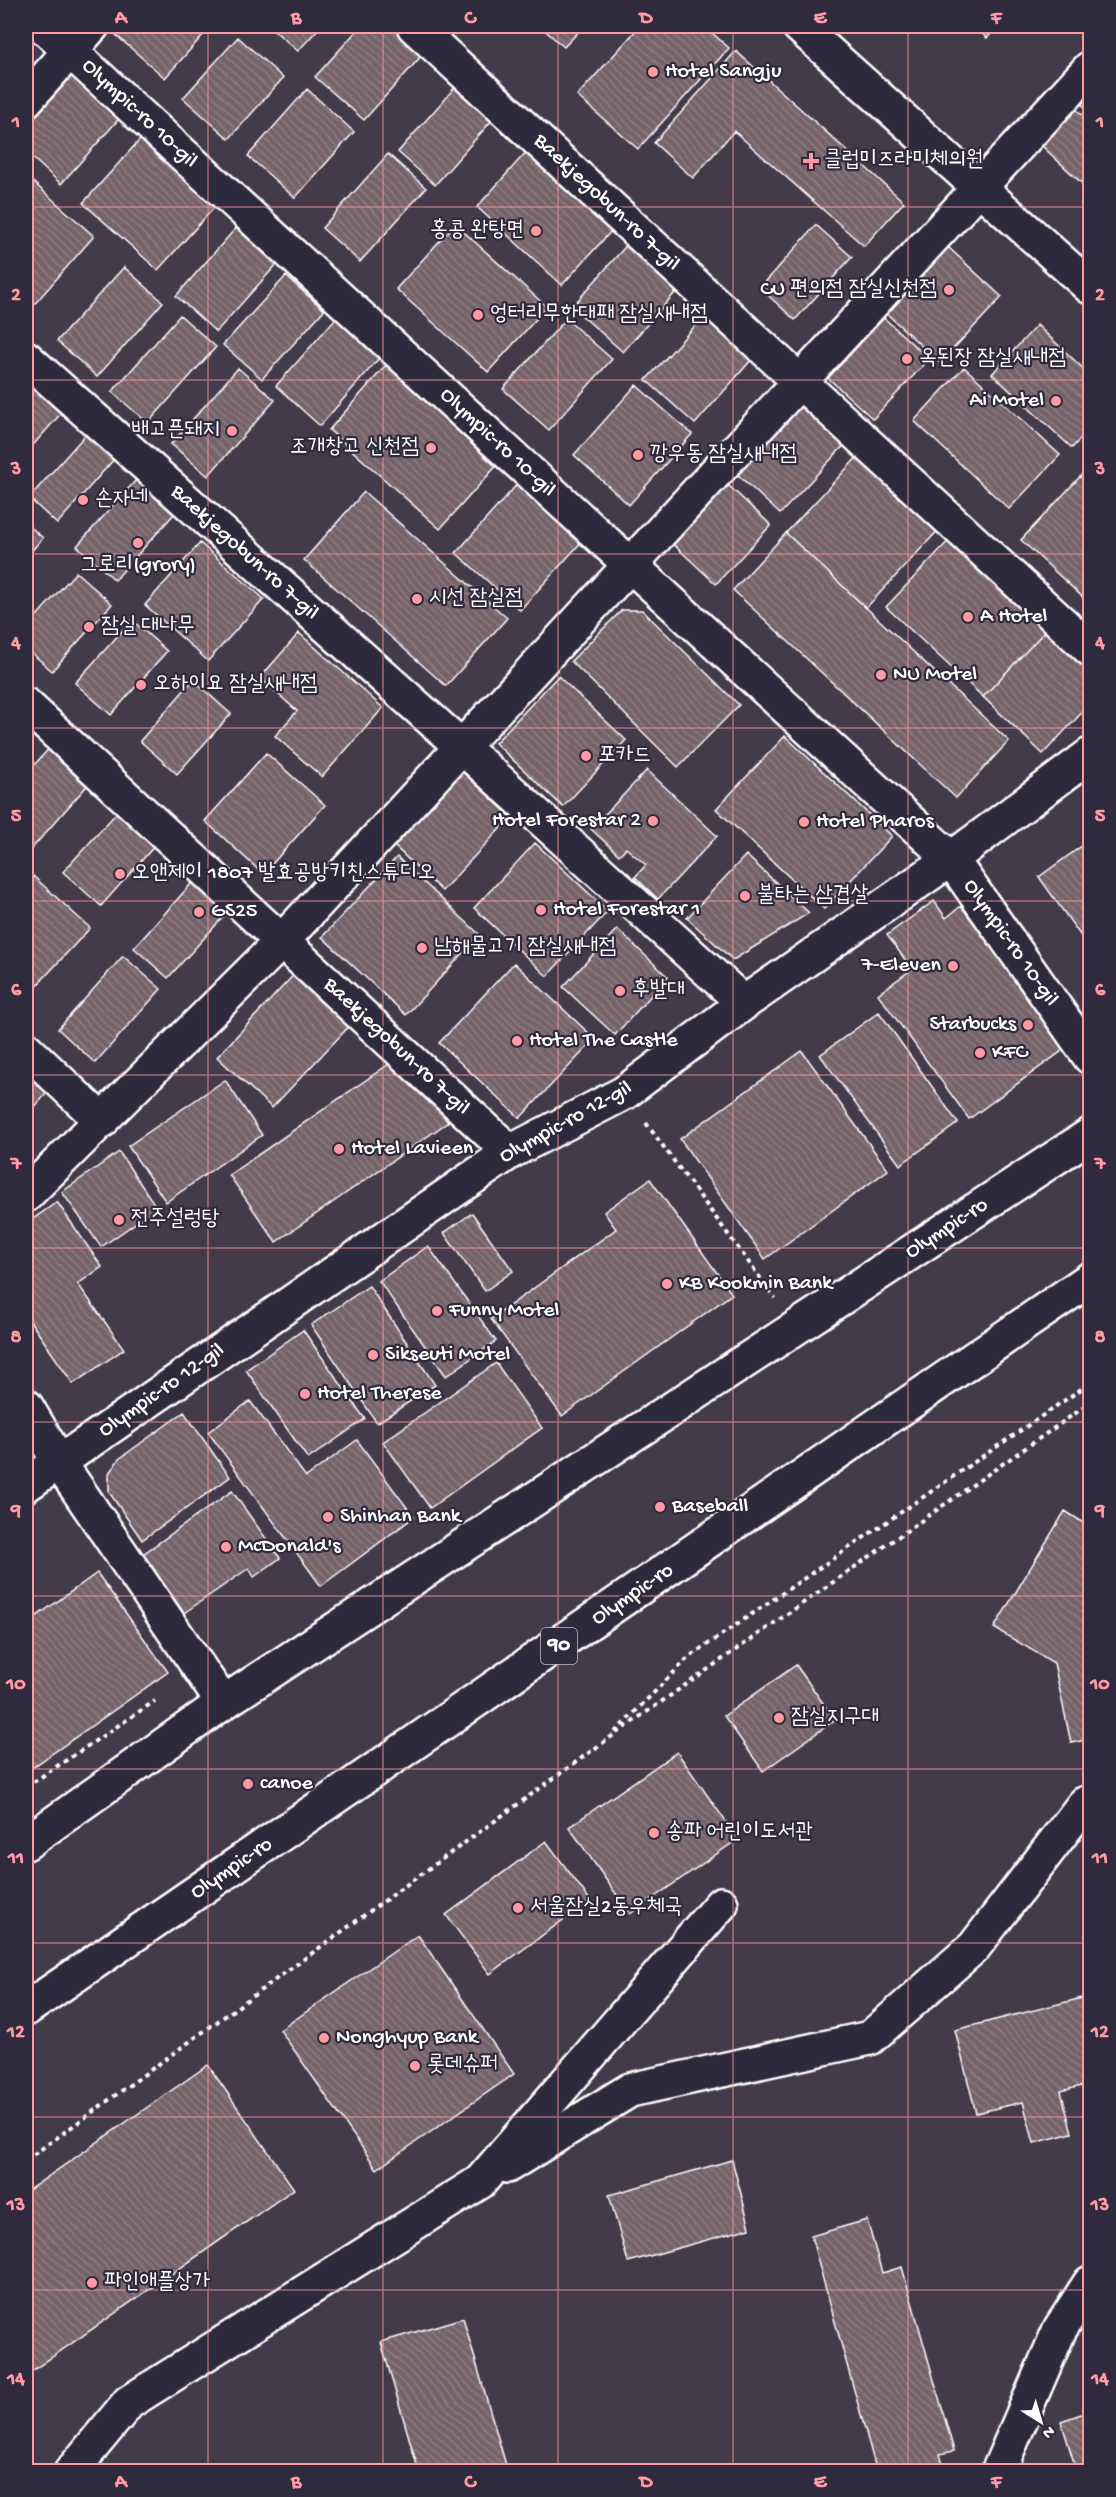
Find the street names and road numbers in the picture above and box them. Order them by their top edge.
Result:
street label: Olympic-ro 10-gil [76,54,203,175]
street label: Baekjegobun-ro 7-gil [527,128,685,278]
street label: Olympic-ro 10-gil [434,383,561,504]
street label: Baekjegobun-ro 7-gil [164,479,324,626]
street label: Olympic-ro 10-gil [957,874,1064,1012]
street label: Baekjegobun-ro 7-gil [317,972,475,1122]
street label: Olympic-ro 12-gil [495,1076,637,1170]
street label: Olympic-ro [901,1193,993,1265]
street label: Olympic-ro 12-gil [94,1338,230,1444]
street label: Olympic-ro [587,1558,679,1632]
road number: 90 [541,1628,577,1664]
street label: Olympic-ro [186,1832,278,1906]

